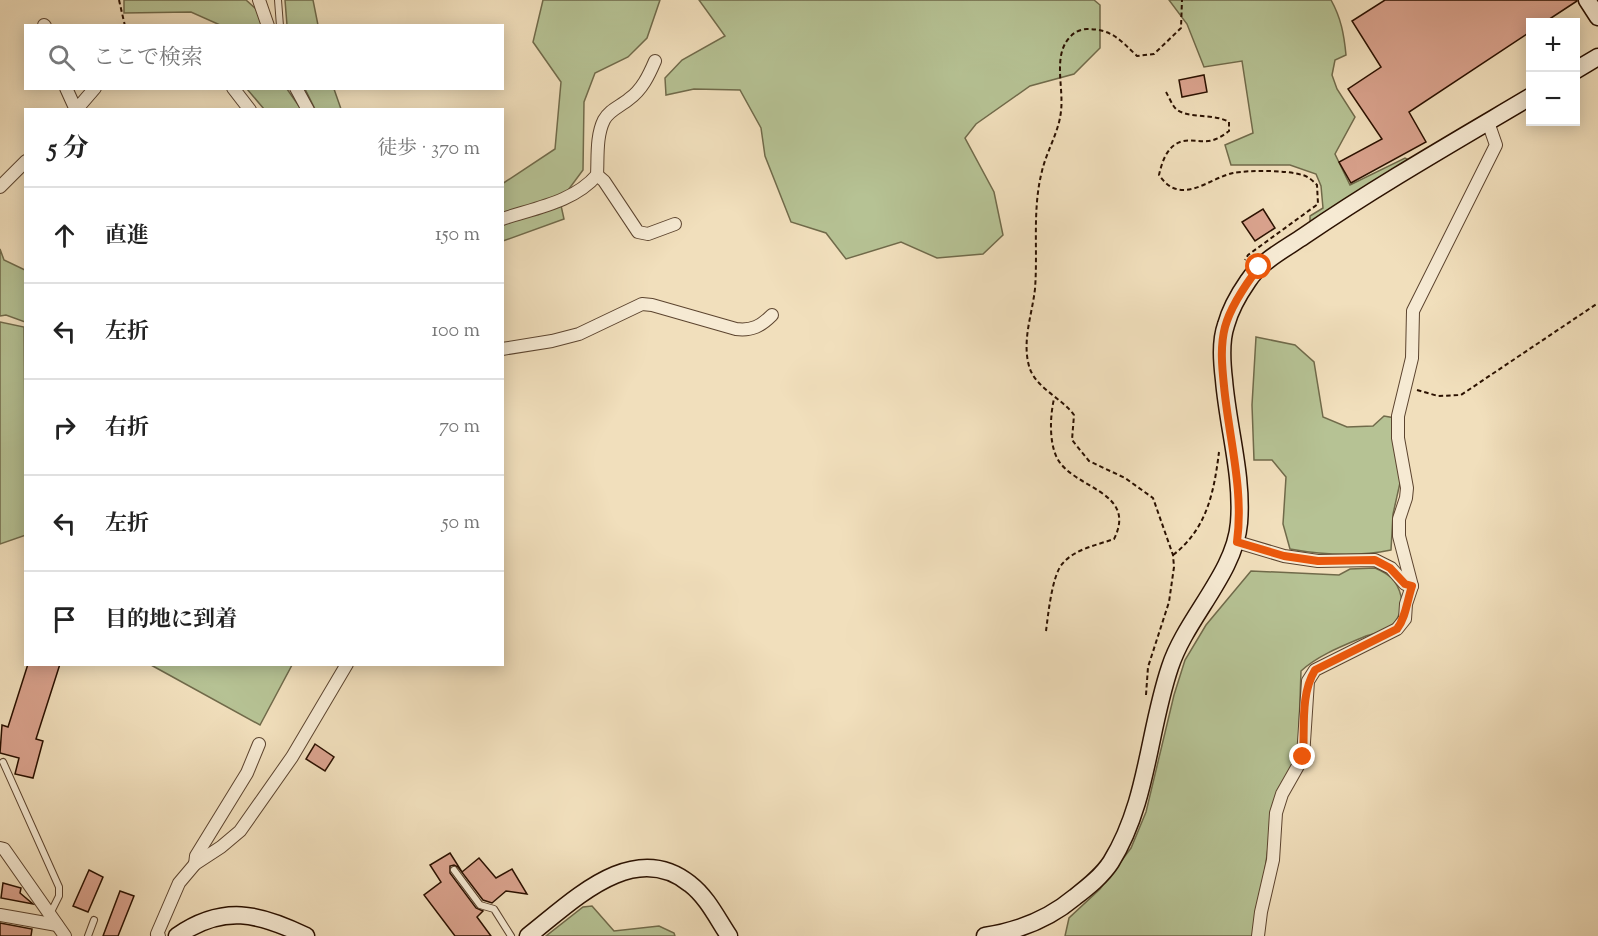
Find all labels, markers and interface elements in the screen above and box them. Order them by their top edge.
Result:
map controls [1526,18,1580,126]
button: + [1526,18,1580,72]
search box [24,24,504,90]
icon: search [45,41,78,74]
text: ここで検索 [93,43,203,75]
button: − [1526,72,1580,126]
text: 5 分 [48,131,88,168]
text: 徒歩 · 370 m [377,135,480,164]
icon: ahead [48,219,81,252]
text: 直進 [105,221,149,253]
text: 150 m [435,221,480,250]
route start [1245,253,1271,279]
icon: left [48,315,81,348]
text: 左折 [105,317,149,349]
text: 100 m [431,317,480,346]
icon: right [48,411,81,444]
text: 右折 [105,413,149,445]
text: 70 m [439,413,480,442]
icon: left [48,507,81,540]
text: 左折 [105,509,149,541]
text: 50 m [442,509,480,538]
icon: arrive [48,603,81,636]
text: 目的地に到着 [105,605,237,637]
route end [1289,743,1315,769]

